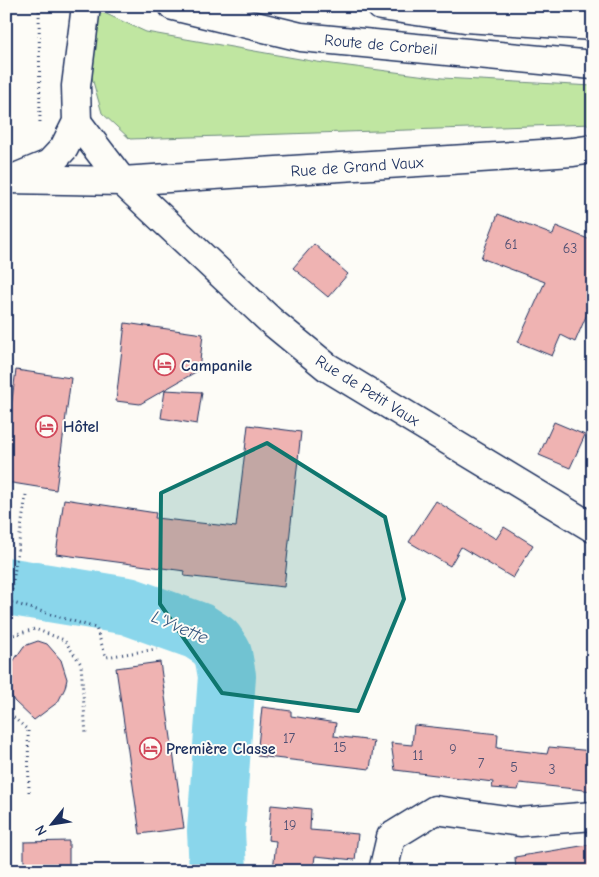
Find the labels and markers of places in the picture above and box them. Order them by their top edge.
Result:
hotel icon: Campanile [153,353,177,377]
place label: Campanile [181,357,252,375]
hotel icon: Hôtel [35,414,59,438]
place label: Hôtel [63,418,99,436]
hotel icon: Première Classe [138,736,162,760]
place label: Première Classe [166,740,276,758]

